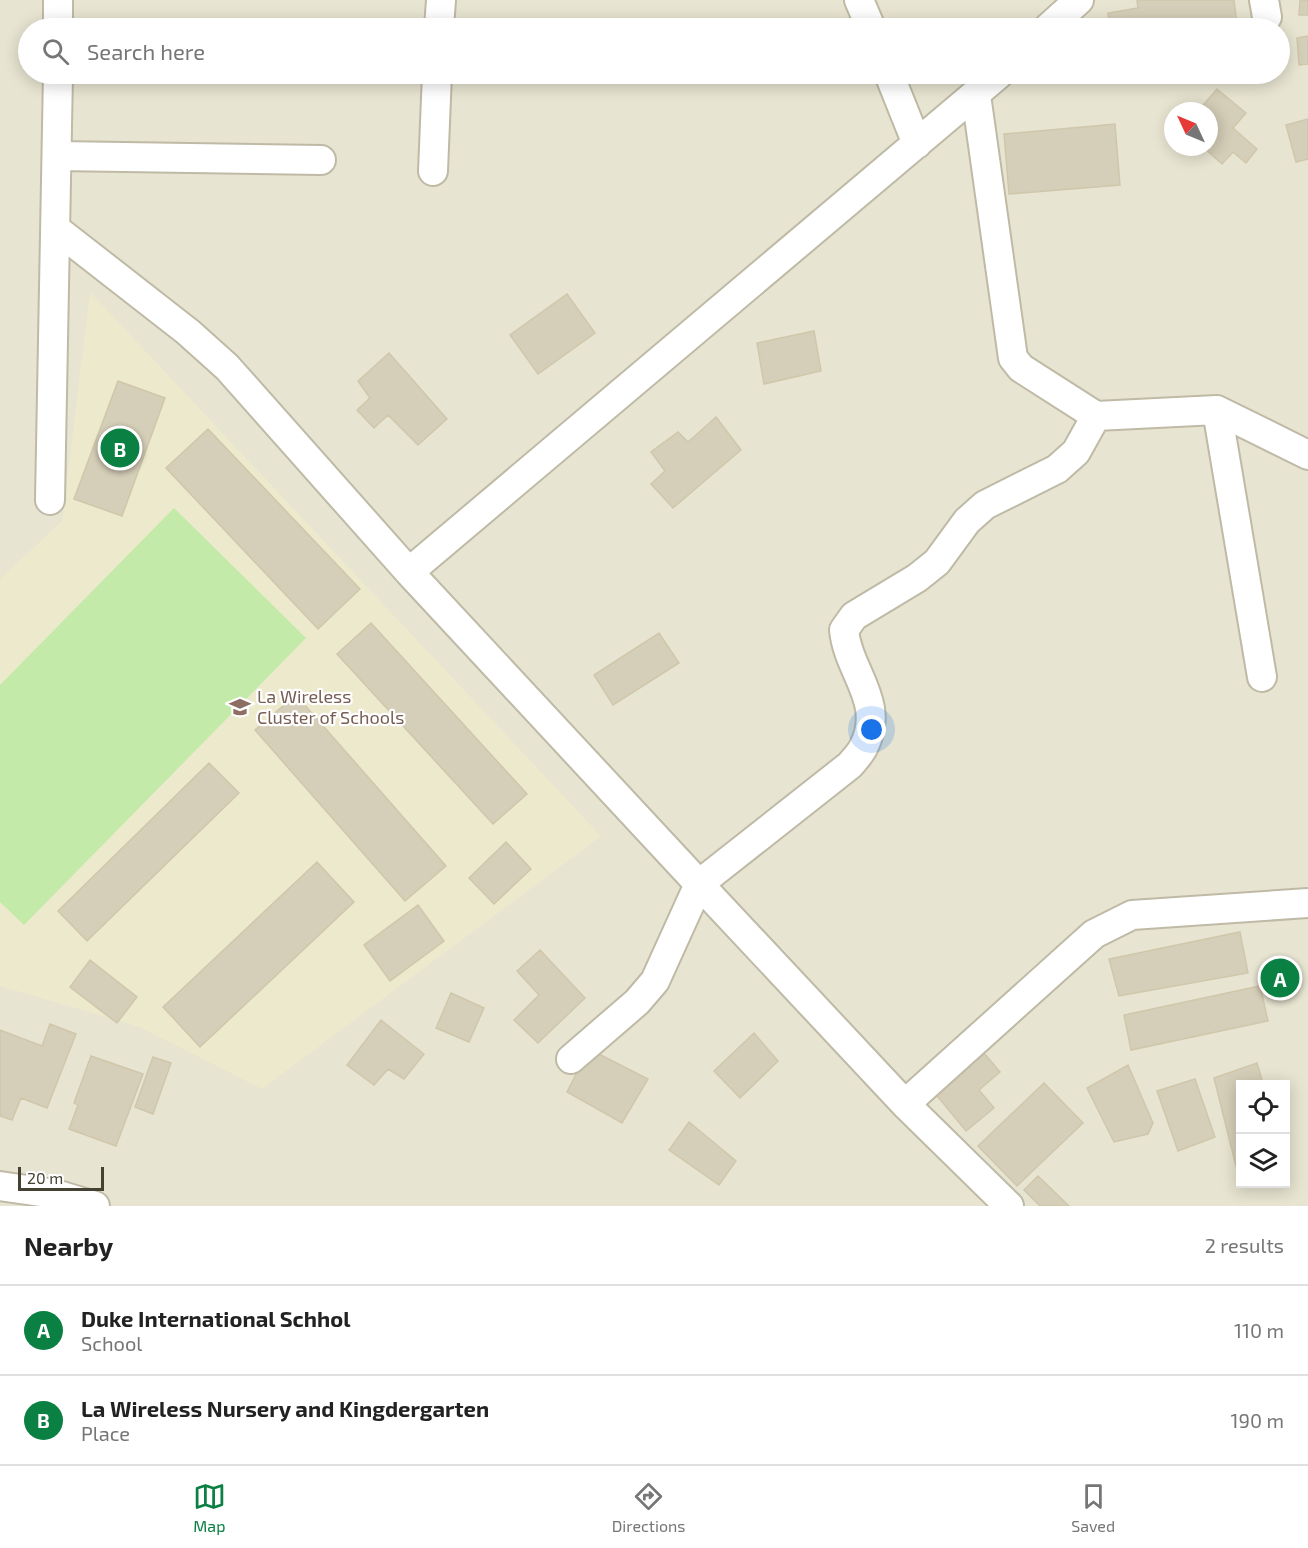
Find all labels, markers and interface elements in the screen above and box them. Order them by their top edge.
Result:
search box [18,18,1290,84]
icon: search [39,35,72,68]
text: Search here [87,38,205,64]
north arrow [1164,102,1218,156]
pin: B [100,426,140,470]
place label: La Wireless Cluster of Schools [257,685,404,728]
school or university icon: La Wireless Cluster of Schools [228,695,252,719]
your location [857,715,886,744]
pin: A [1260,956,1300,1000]
map controls [1236,1080,1290,1188]
button: locate [1236,1080,1290,1134]
button: layers [1236,1134,1290,1188]
scale bar [18,1164,104,1192]
text: 20 m [27,1168,63,1187]
text: Nearby [24,1230,113,1261]
text: 2 results [1205,1233,1284,1257]
text: Duke International Schhol [81,1305,350,1331]
text: A [37,1318,50,1342]
text: 110 m [1234,1318,1284,1342]
text: School [81,1331,142,1355]
text: La Wireless Nursery and Kingdergarten [81,1395,489,1421]
text: B [37,1408,50,1432]
text: 190 m [1231,1408,1284,1432]
text: Place [81,1421,130,1445]
tab: Map [193,1480,226,1535]
tab: Directions [612,1480,685,1535]
tab: Saved [1071,1480,1115,1535]

